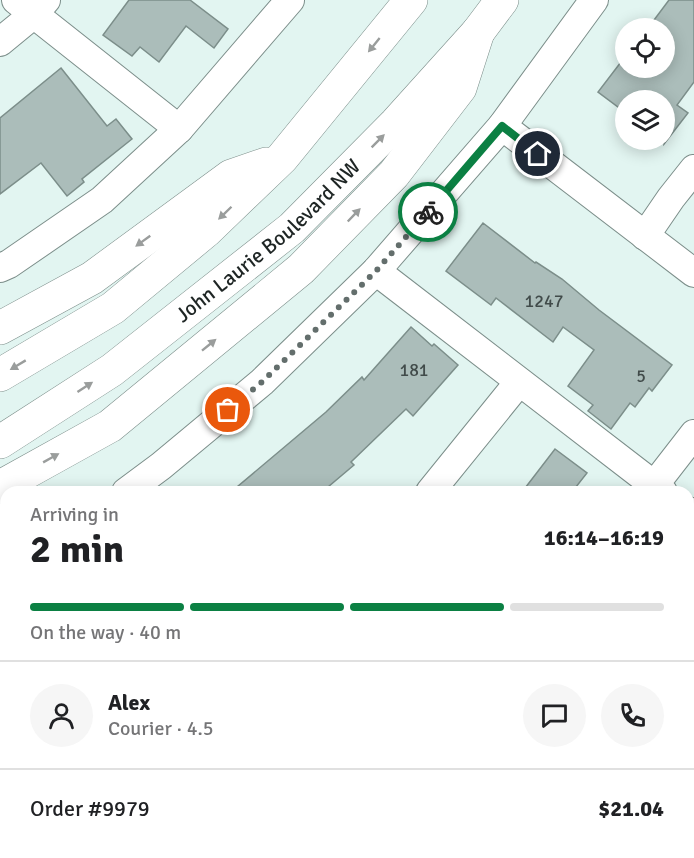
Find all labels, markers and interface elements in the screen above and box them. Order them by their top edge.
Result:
map controls [615,18,675,150]
button: locate [615,18,675,78]
one-way arrow [369,38,381,53]
button: layers [615,90,675,150]
pin [512,128,563,179]
one-way arrow [371,135,385,149]
icon: home [521,137,554,170]
street label: John Laurie Boulevard NW [170,153,366,328]
courier [398,182,458,242]
icon: bike [412,196,445,229]
one-way arrow [217,206,232,220]
one-way arrow [347,207,361,222]
one-way arrow [135,234,150,246]
house number: 1247 [525,290,563,312]
one-way arrow [201,339,216,352]
house number: 181 [399,359,429,381]
one-way arrow [9,360,26,370]
house number: 5 [636,365,646,387]
one-way arrow [76,382,93,393]
pin [202,384,253,435]
icon: bag [211,393,244,426]
one-way arrow [43,453,60,463]
text: Arriving in [30,502,119,527]
text: 16:14–16:19 [544,524,664,551]
text: 2 min [30,525,124,573]
text: On the way · 40 m [30,620,181,645]
button: person [30,684,93,747]
button: chat [523,684,586,747]
button: phone [601,684,664,747]
text: Alex [108,689,150,716]
text: Courier · 4.5 [108,716,214,741]
text: Order #9979 [30,795,150,822]
text: $21.04 [598,795,664,822]

